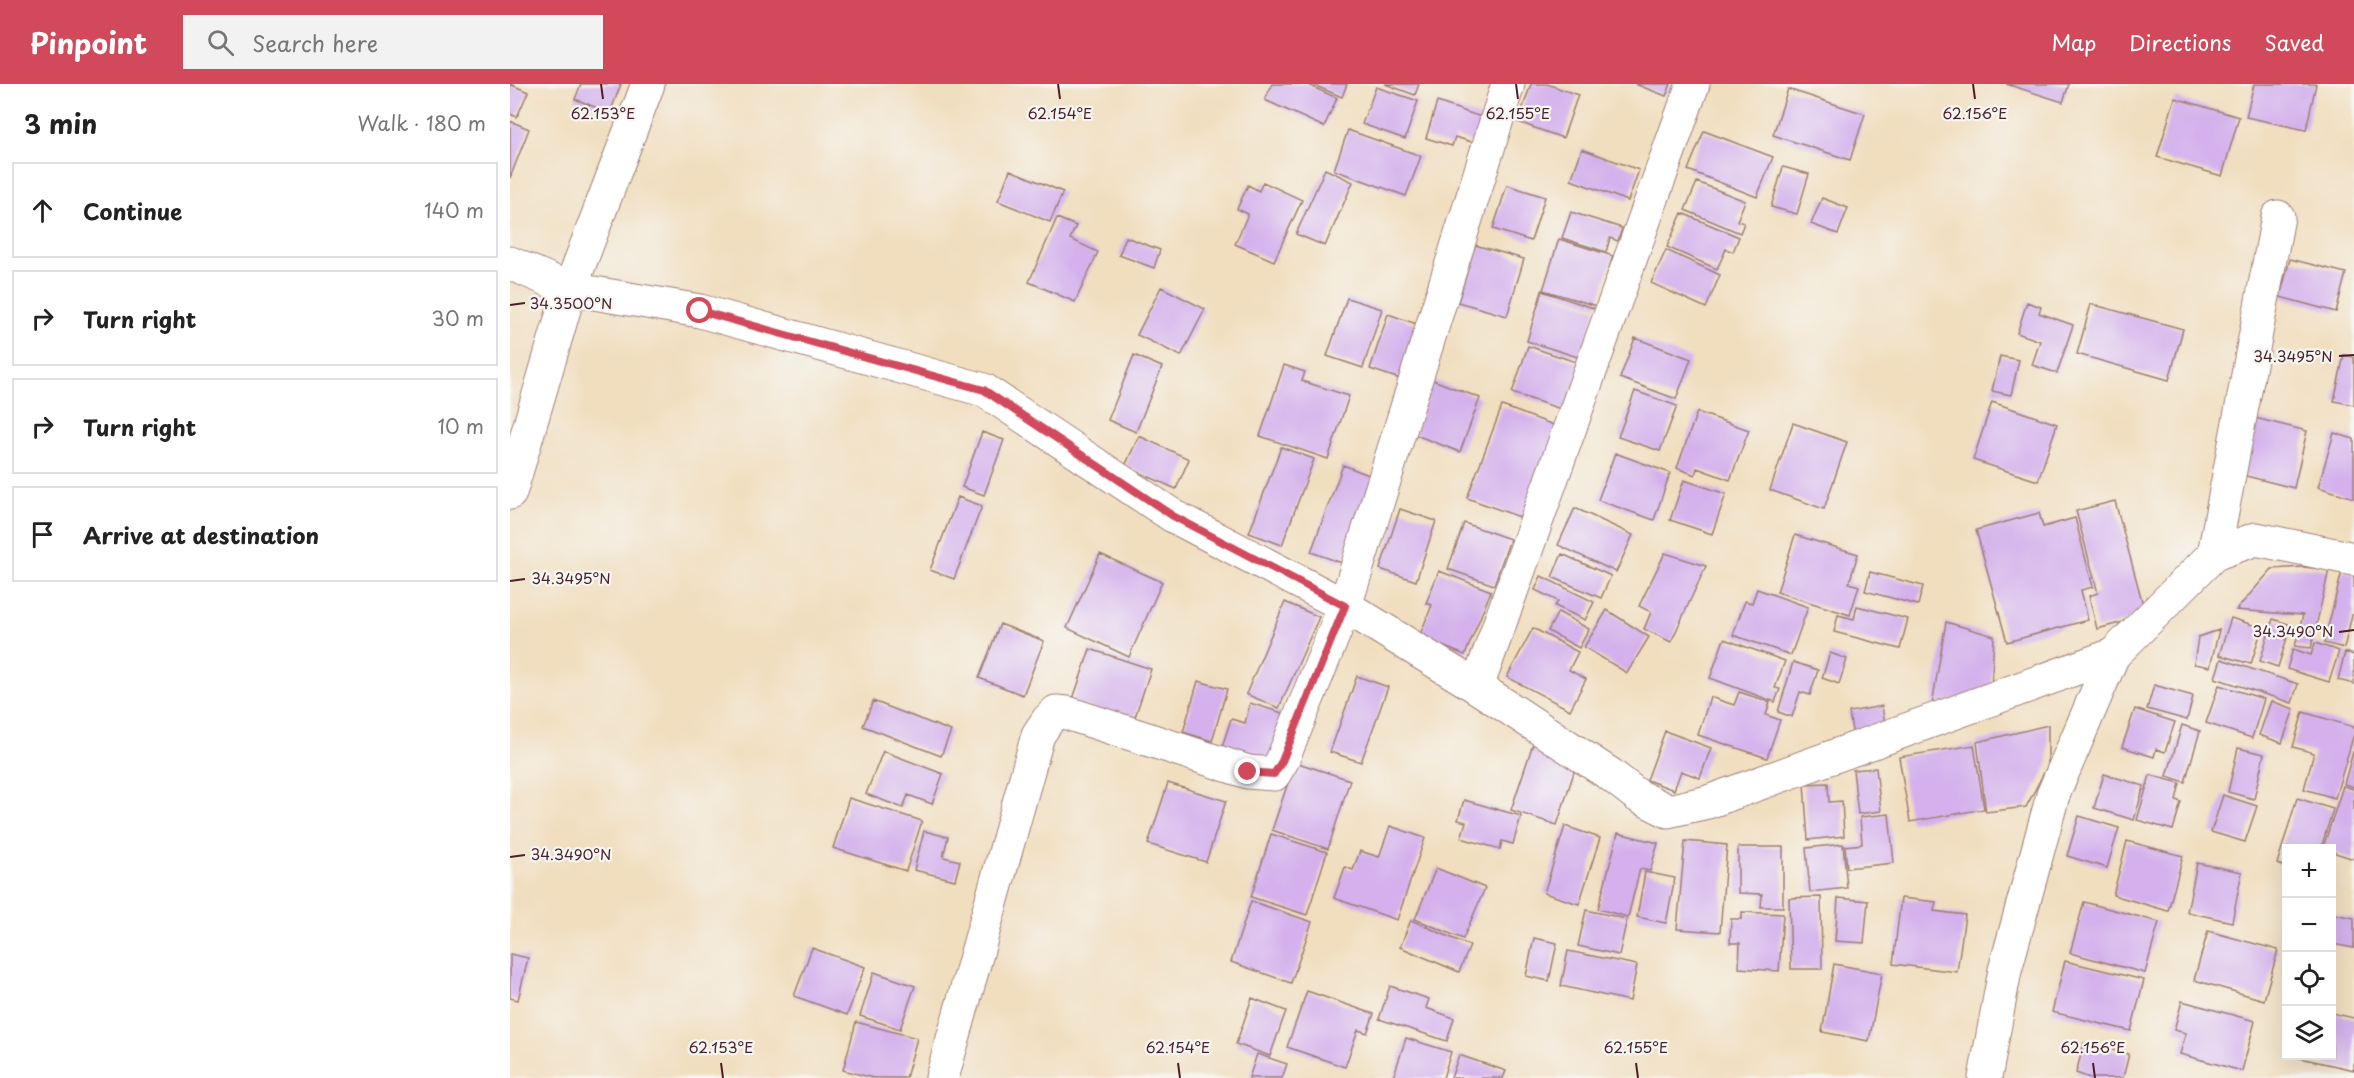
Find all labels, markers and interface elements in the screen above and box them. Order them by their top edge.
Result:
search box [183,15,603,69]
text: Pinpoint [30,21,147,64]
icon: search [204,26,237,59]
text: Search here [252,26,378,59]
text: Map [2051,26,2096,58]
text: Directions [2129,26,2231,58]
text: Saved [2264,26,2324,58]
text: 62.153°E [571,101,635,124]
text: 62.154°E [1028,101,1092,124]
text: 62.155°E [1486,101,1550,124]
text: 62.156°E [1943,101,2007,124]
text: 3 min [24,104,97,143]
text: Walk · 180 m [358,108,486,138]
icon: ahead [26,194,59,227]
text: Continue [83,194,182,227]
text: 140 m [424,195,484,225]
text: 34.3500°N [530,291,612,314]
route start [686,297,712,323]
icon: right [26,302,59,335]
text: Turn right [83,302,196,335]
text: 30 m [431,303,484,333]
text: 34.3495°N [2253,344,2333,367]
icon: right [26,410,59,443]
text: Turn right [83,410,196,443]
text: 10 m [437,411,484,441]
icon: arrive [26,518,59,551]
text: Arrive at destination [83,518,319,551]
text: 34.3495°N [531,566,611,589]
text: 34.3490°N [2252,619,2334,642]
route end [1234,758,1260,784]
text: 34.3490°N [530,842,612,865]
map controls [2282,844,2336,1060]
button: + [2282,844,2336,898]
button: − [2282,898,2336,952]
button: locate [2282,952,2336,1006]
button: layers [2282,1006,2336,1060]
text: 62.153°E [689,1035,753,1058]
text: 62.154°E [1146,1035,1210,1058]
text: 62.155°E [1604,1035,1668,1058]
text: 62.156°E [2061,1035,2125,1058]

